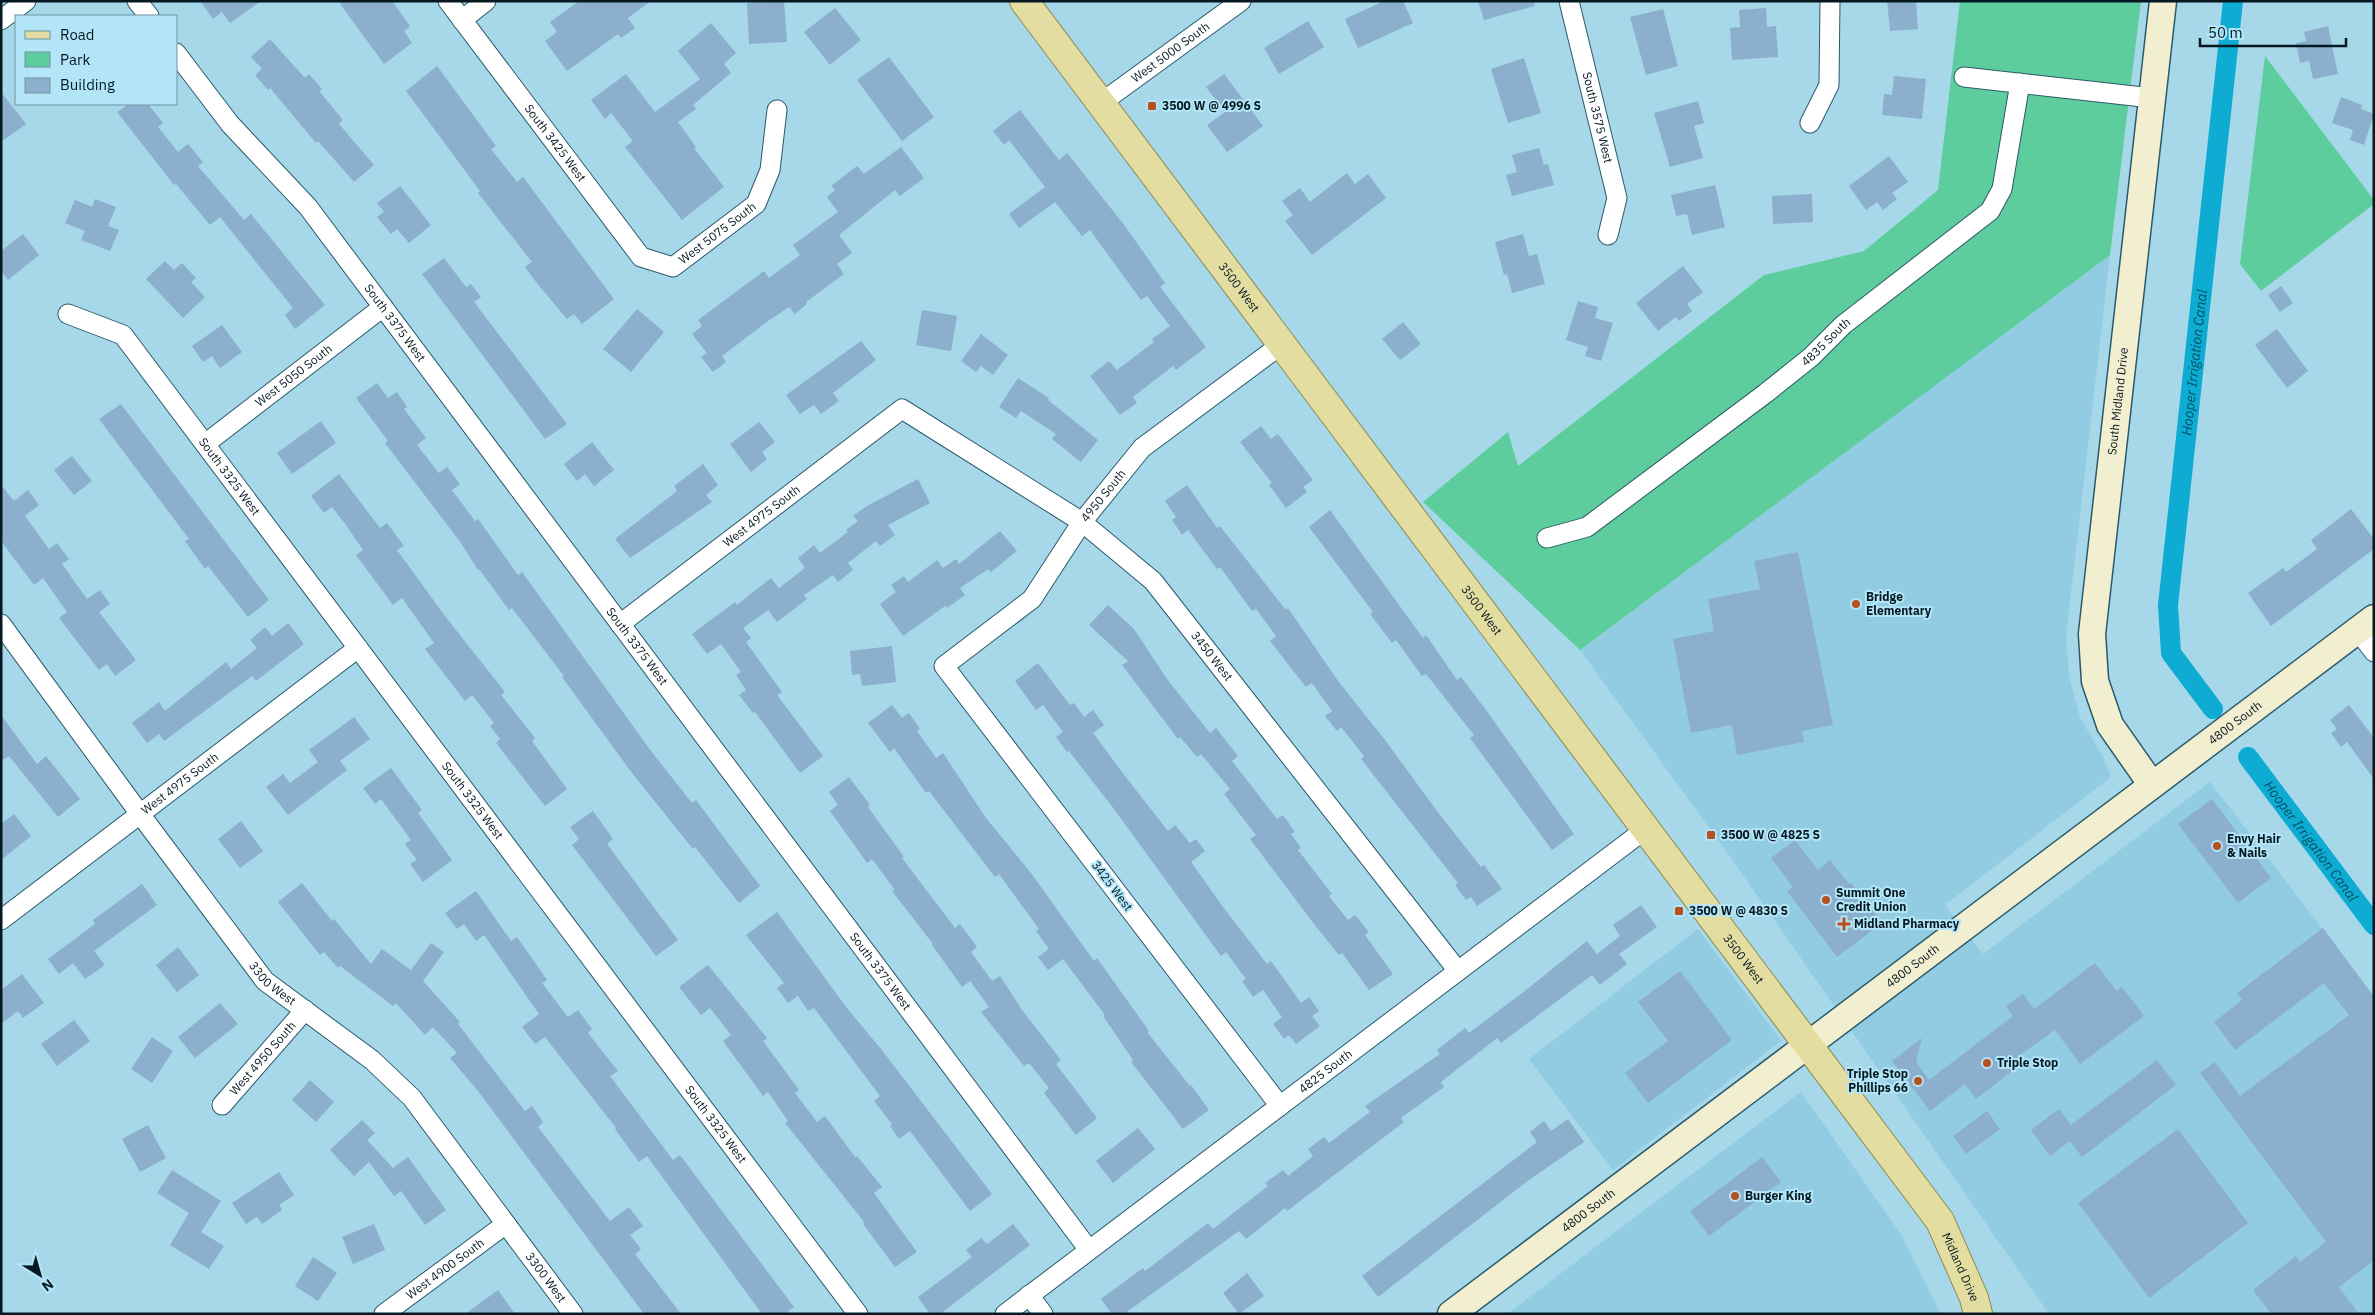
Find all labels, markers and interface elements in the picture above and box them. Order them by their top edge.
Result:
legend [15,15,178,105]
scale bar [2200,15,2346,47]
street label: West 5000 South [1128,18,1212,85]
text: 50 m [2208,23,2243,42]
text: Road [60,25,95,44]
text: Park [60,50,90,69]
street label: South 3575 West [1580,70,1616,165]
text: Building [60,75,115,94]
place label: 3500 W @ 4996 S [1162,98,1261,113]
marker: 3500 W @ 4996 S [1146,100,1158,112]
street label: South 3425 West [522,101,590,185]
street label: West 5075 South [676,199,759,267]
street label: 3500 West [1216,259,1263,315]
street label: South 3375 West [361,281,429,364]
water label: Hooper Irrigation Canal [2177,288,2211,436]
street label: 4835 South [1798,314,1853,369]
street label: West 5050 South [252,341,335,410]
street label: South Midland Drive [2104,346,2131,456]
street label: South 3325 West [196,435,264,518]
street label: 4950 South [1077,466,1129,525]
street label: West 4975 South [720,481,803,550]
street label: 3500 West [1458,582,1506,638]
place label: Bridge Elementary [1866,589,1932,618]
marker: Bridge Elementary [1850,598,1862,610]
street label: South 3375 West [603,604,671,688]
street label: 3450 West [1188,628,1236,684]
street label: 4800 South [2205,697,2265,747]
street label: West 4975 South [138,749,221,817]
street label: South 3325 West [439,758,507,842]
water label: Hooper Irrigation Canal [2260,777,2362,905]
place label: 3500 W @ 4825 S [1721,827,1820,842]
marker: 3500 W @ 4825 S [1705,829,1717,841]
place label: Envy Hair & Nails [2227,831,2281,860]
marker: Envy Hair & Nails [2211,840,2223,852]
street label: 3425 West [1089,858,1136,914]
place label: Summit One Credit Union [1836,885,1906,914]
marker: Summit One Credit Union [1820,894,1832,906]
place label: 3500 W @ 4830 S [1689,903,1788,918]
marker: 3500 W @ 4830 S [1673,905,1685,917]
place label: Midland Pharmacy [1854,916,1960,931]
marker: Midland Pharmacy [1838,918,1850,930]
street label: South 3375 West [847,929,915,1013]
street label: 3500 West [1720,931,1767,987]
street label: 4800 South [1882,941,1942,991]
street label: 3300 West [246,958,299,1008]
street label: West 4950 South [226,1018,299,1098]
street label: 4825 South [1295,1046,1355,1096]
place label: Triple Stop [1997,1055,2058,1070]
marker: Triple Stop [1981,1057,1993,1069]
place label: Triple Stop Phillips 66 [1847,1066,1908,1095]
marker: Triple Stop Phillips 66 [1912,1075,1924,1087]
street label: South 3325 West [682,1082,750,1166]
street label: 4800 South [1558,1185,1618,1235]
place label: Burger King [1745,1188,1812,1203]
marker: Burger King [1729,1190,1741,1202]
street label: Midland Drive [1939,1230,1983,1304]
street label: West 4900 South [403,1235,487,1302]
street label: 3300 West [523,1249,570,1305]
north arrow [15,1250,65,1300]
text: N [38,1275,57,1296]

